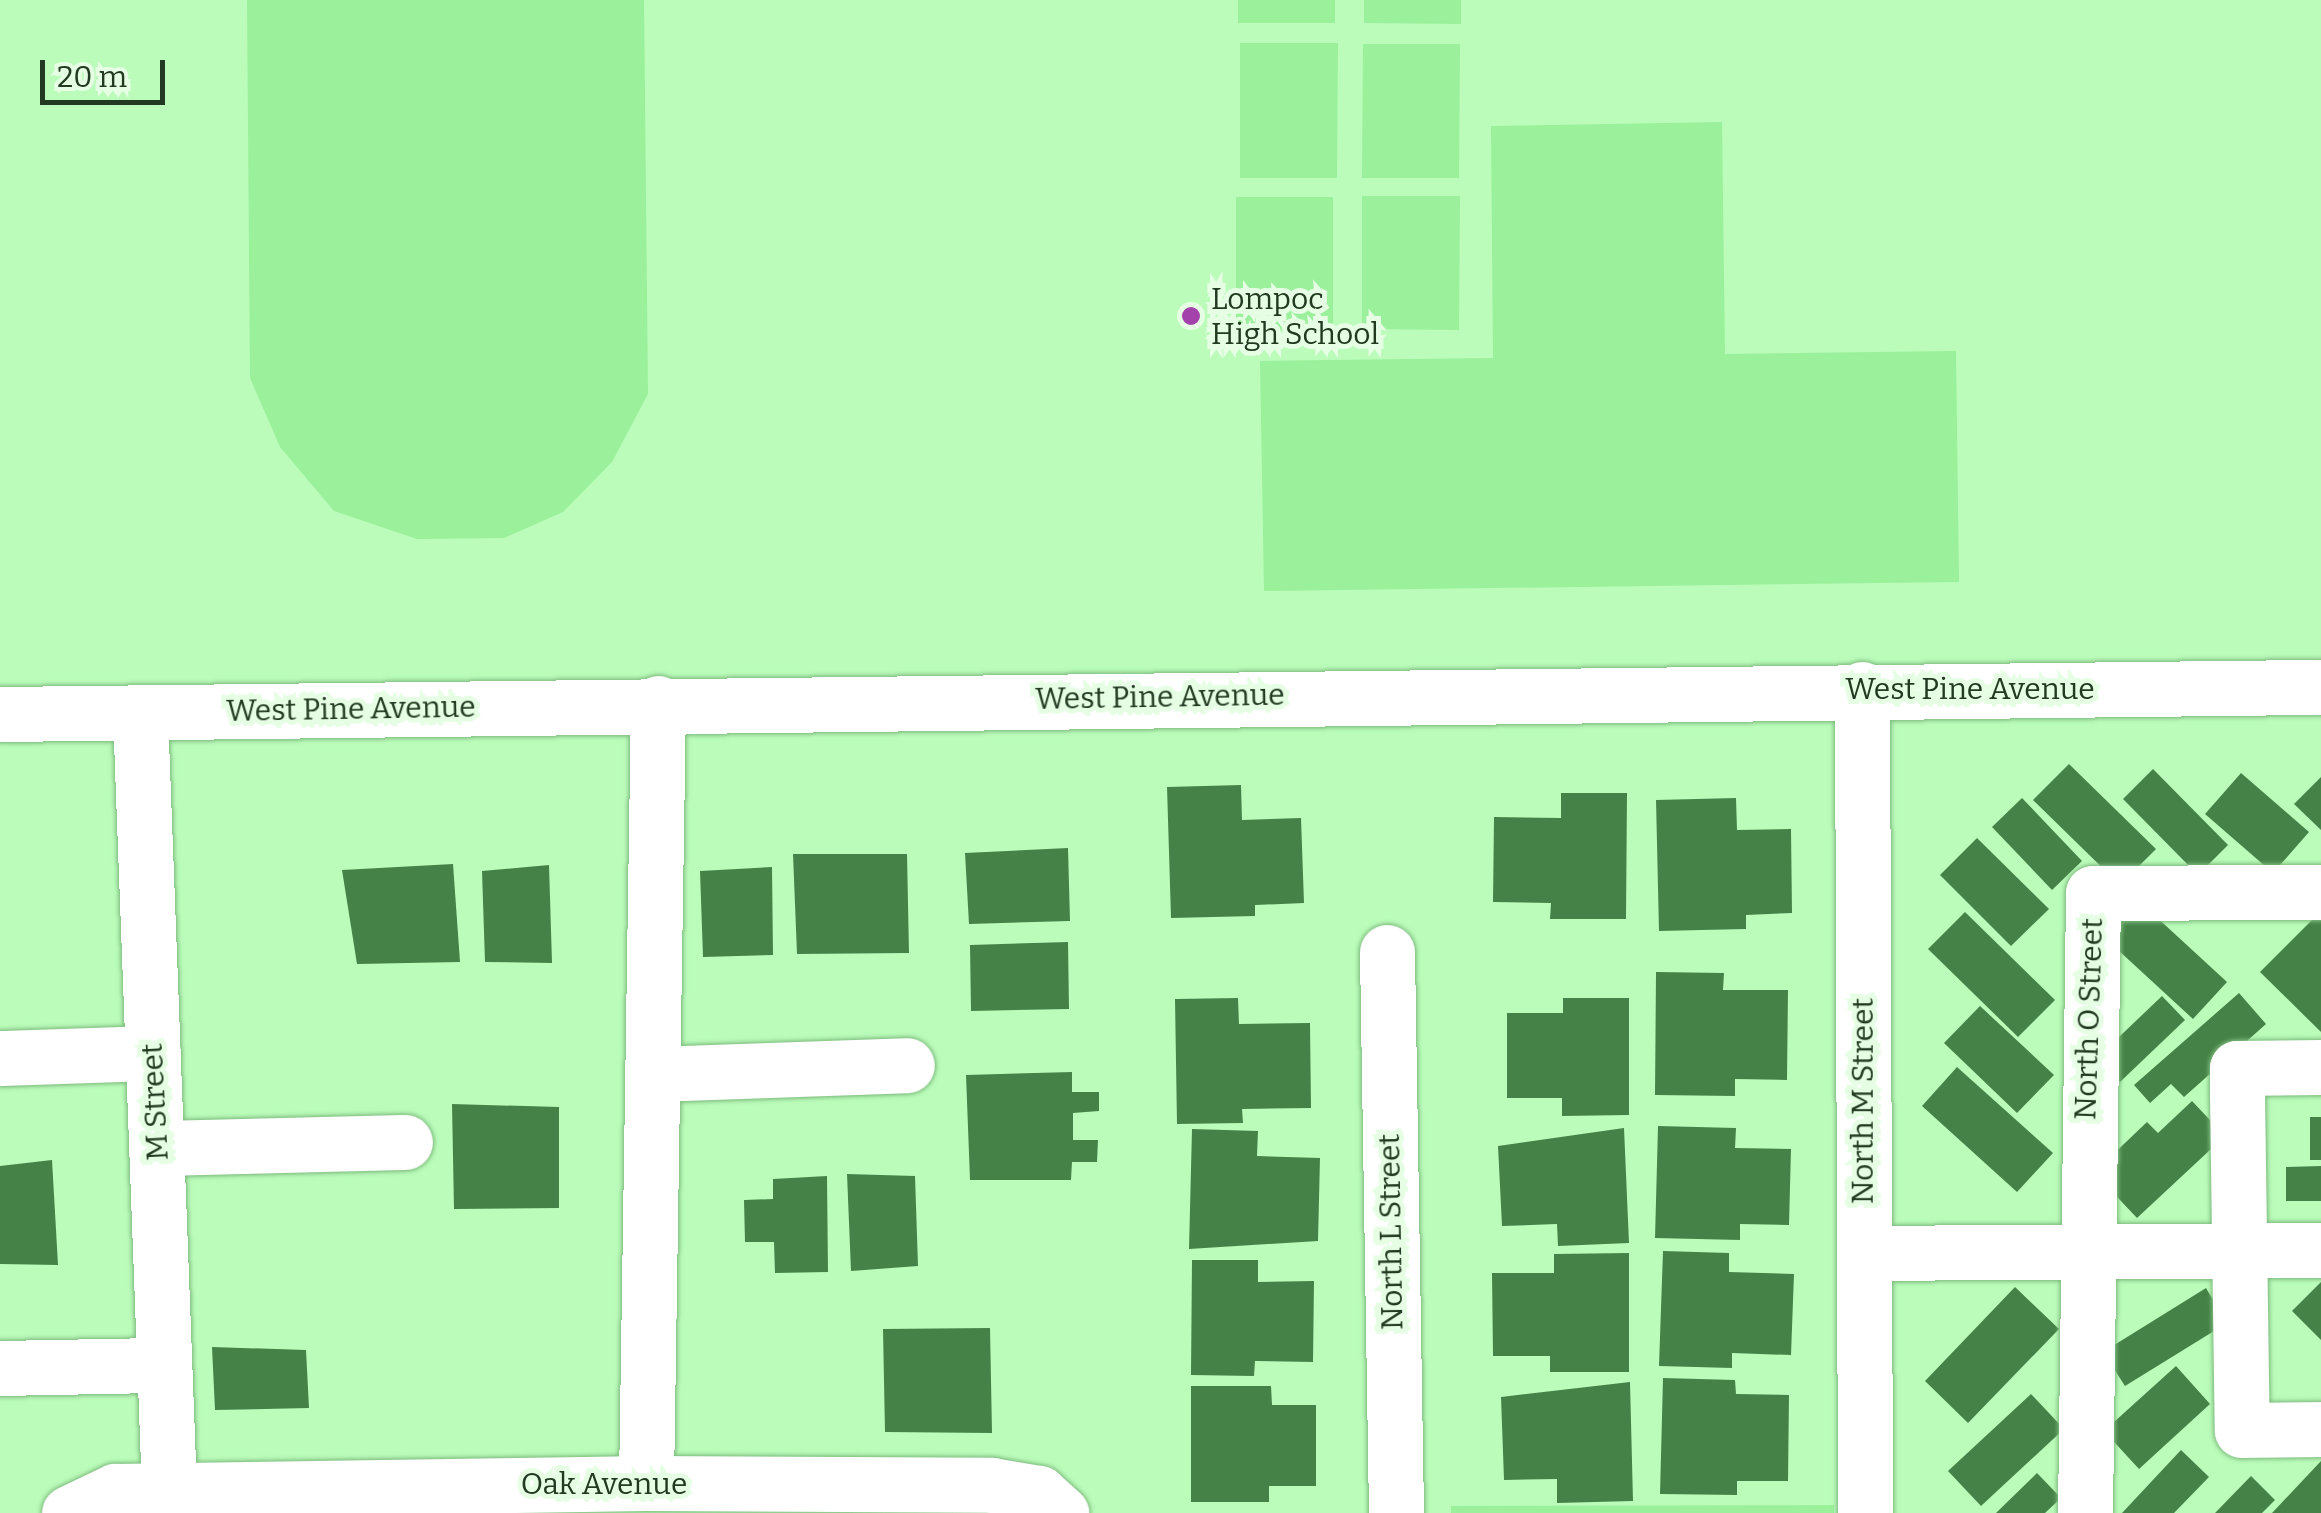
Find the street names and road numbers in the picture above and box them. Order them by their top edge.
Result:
street label: West Pine Avenue [1845,671,2095,707]
street label: West Pine Avenue [1035,677,1285,717]
street label: West Pine Avenue [226,689,476,729]
street label: North O Street [2067,917,2111,1121]
street label: North M Street [1845,998,1881,1204]
street label: M Street [134,1042,176,1162]
street label: North L Street [1371,1134,1411,1330]
street label: Oak Avenue [521,1466,687,1502]

